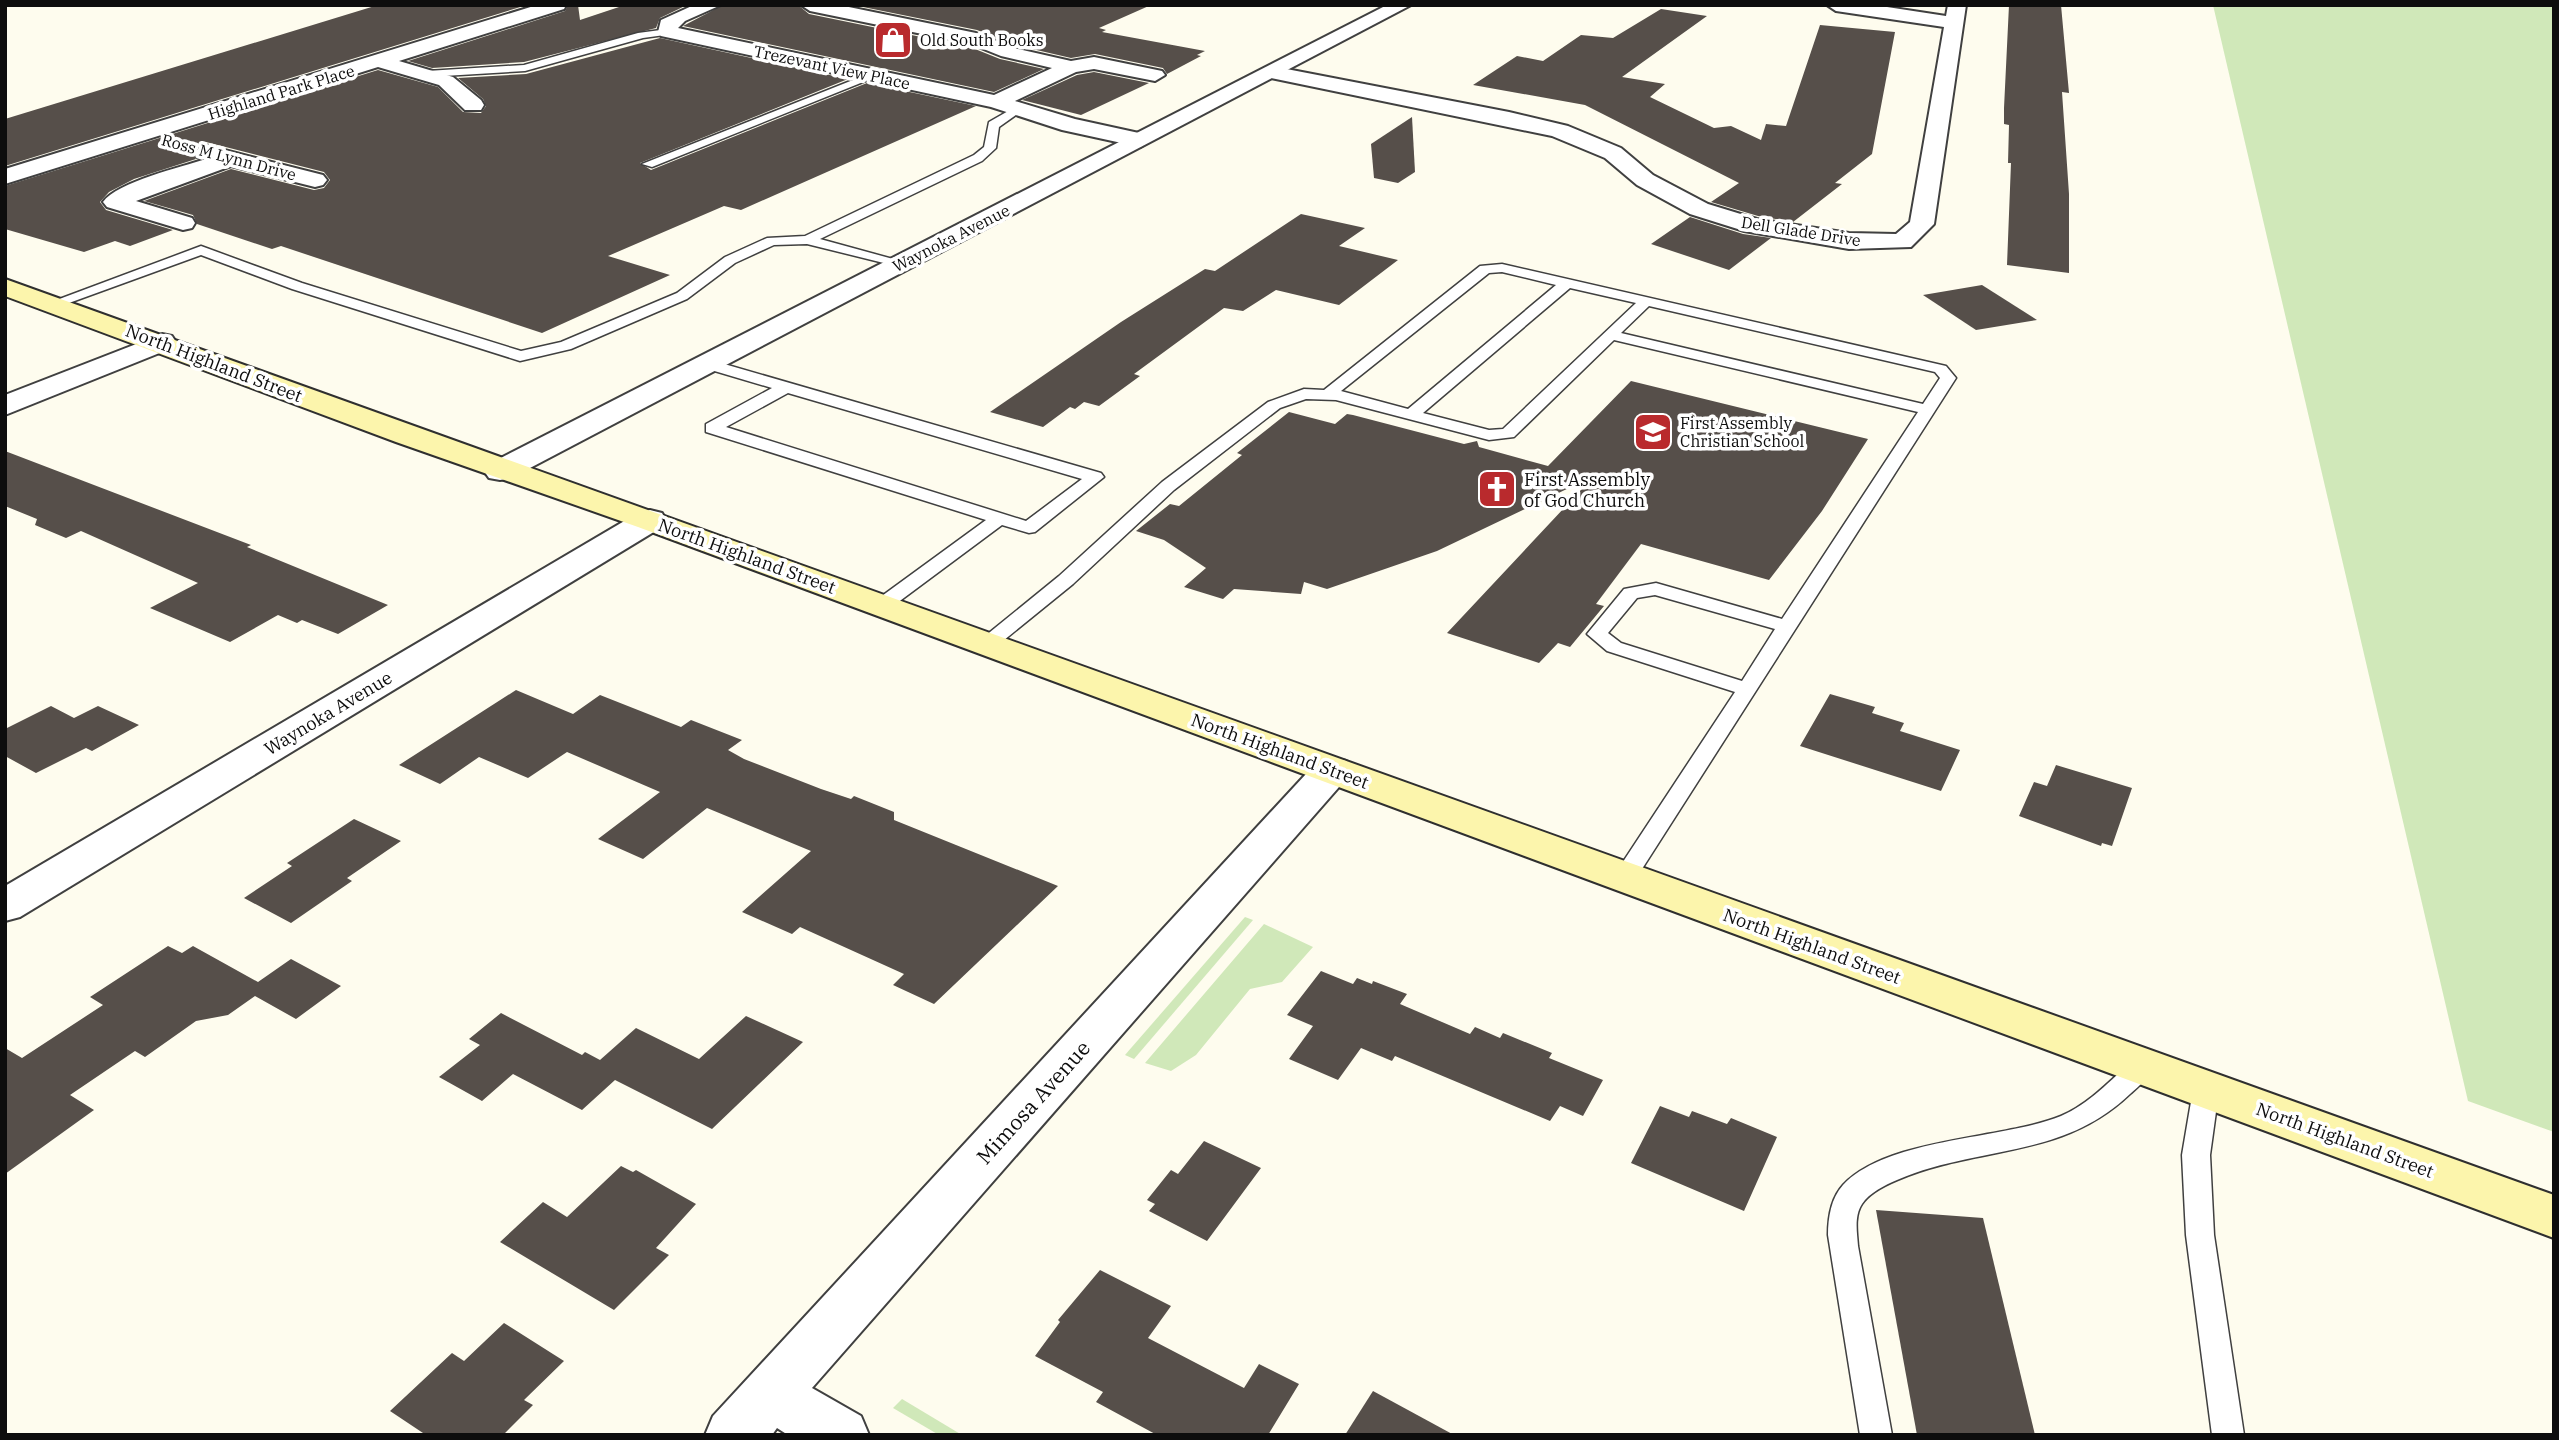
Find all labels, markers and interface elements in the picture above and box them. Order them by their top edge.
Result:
shop icon: Old South Books [872,19,914,61]
place label: Old South Books [920,30,1043,50]
street label: Trezevant View Place [752,41,912,93]
street label: Highland Park Place [205,60,357,124]
street label: Ross M Lynn Drive [159,129,299,185]
street label: Waynoka Avenue [889,200,1013,276]
street label: Dell Glade Drive [1740,212,1862,250]
street label: North Highland Street [122,319,306,407]
school or university icon: First Assembly Christian School [1632,411,1674,453]
place label: First Assembly Christian School [1680,413,1804,451]
church icon: First Assembly of God Church [1476,468,1518,510]
place label: First Assembly of God Church [1524,468,1650,512]
street label: North Highland Street [655,513,839,599]
street label: Waynoka Avenue [260,666,396,760]
street label: North Highland Street [1188,708,1372,794]
street label: North Highland Street [1720,903,1904,989]
street label: Mimosa Avenue [970,1034,1096,1170]
street label: North Highland Street [2253,1097,2437,1183]

